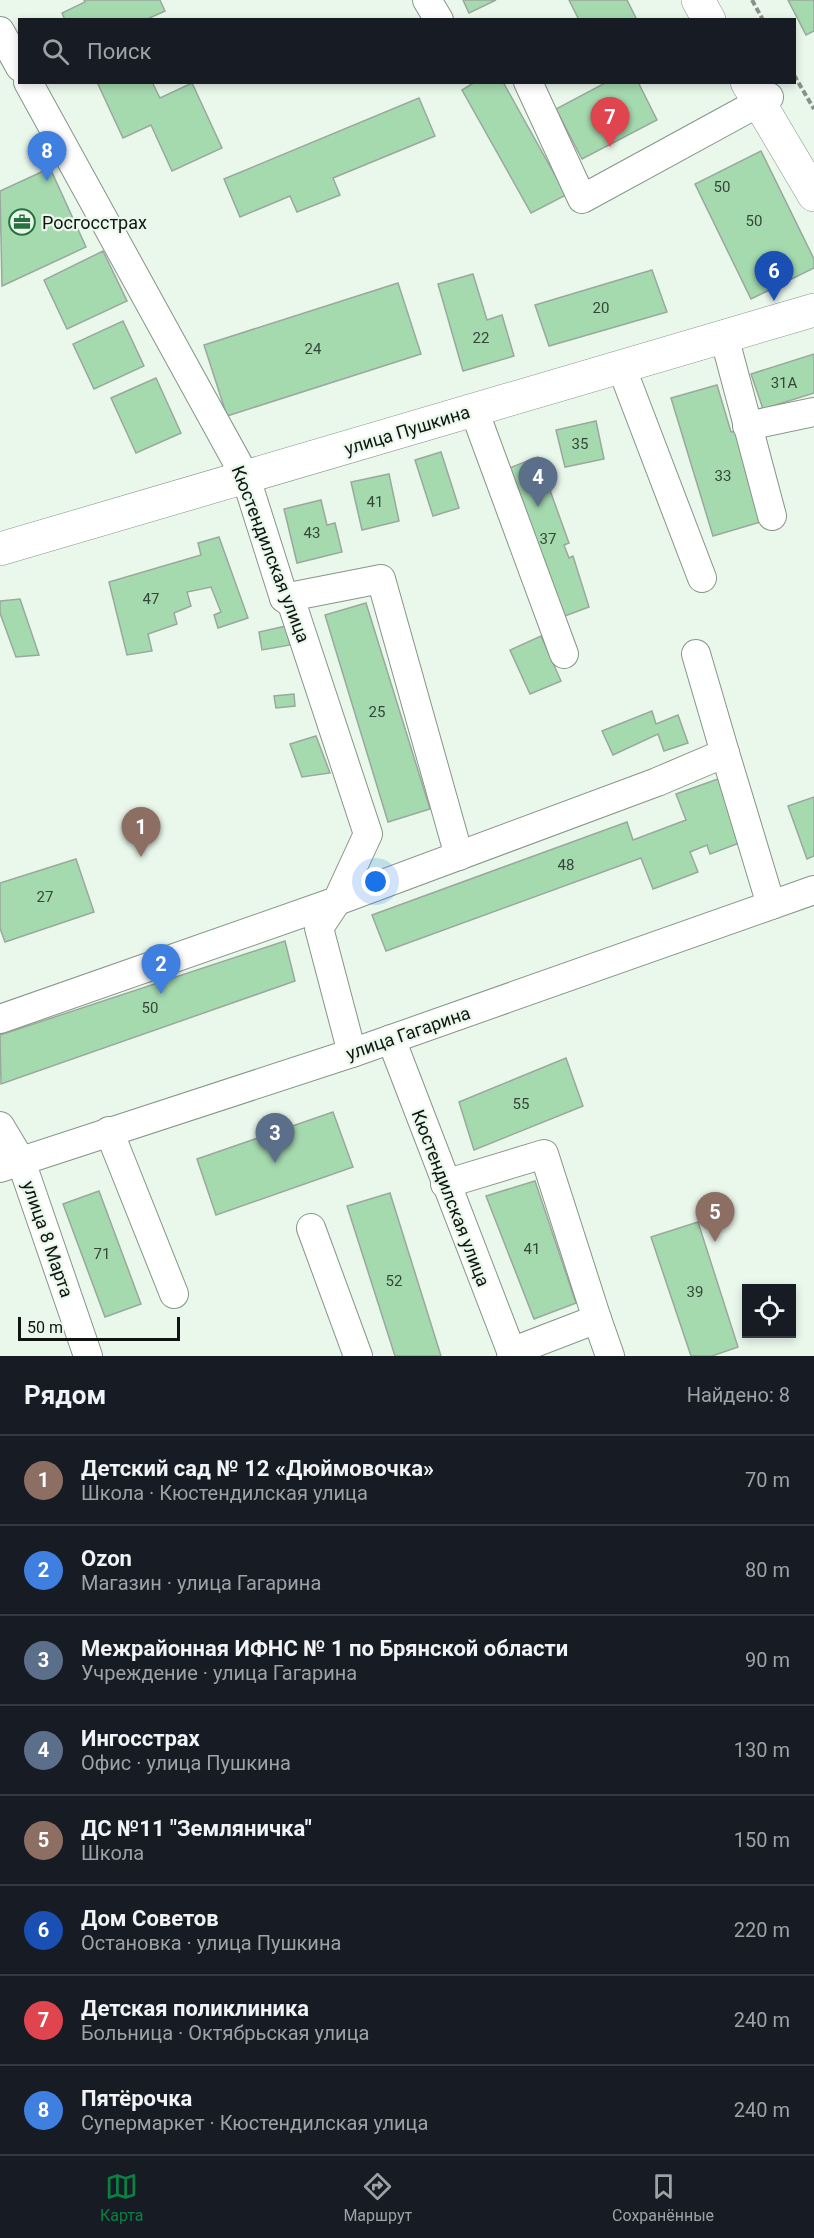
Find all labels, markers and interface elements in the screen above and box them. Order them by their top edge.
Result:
search box [18,18,796,84]
icon: search [39,35,72,68]
text: Поиск [87,39,151,64]
pin: 7 [590,98,630,147]
pin: 8 [28,132,66,181]
house number: 50 [714,178,730,196]
office icon: Росгосстрах [7,207,37,237]
place label: Росгосстрах [42,212,147,233]
house number: 50 [746,212,762,230]
pin: 6 [754,252,794,301]
house number: 20 [593,299,609,317]
house number: 22 [473,329,489,347]
house number: 24 [305,340,322,358]
house number: 31А [771,374,798,392]
street label: улица Пушкина [342,401,472,459]
house number: 35 [572,435,588,453]
pin: 4 [518,458,558,507]
street label: Кюстендилская улица [228,463,314,645]
house number: 33 [715,467,731,485]
house number: 41 [367,493,383,511]
house number: 43 [304,524,320,542]
house number: 37 [540,530,556,548]
house number: 47 [143,590,159,608]
house number: 25 [369,703,385,721]
pin: 1 [122,808,160,857]
house number: 48 [558,856,574,874]
your location [361,867,390,896]
house number: 27 [37,888,53,906]
pin: 2 [142,944,180,994]
house number: 50 [142,999,158,1017]
street label: улица Гагарина [343,1002,473,1064]
house number: 55 [513,1095,529,1113]
street label: Кюстендилская улица [408,1107,494,1289]
pin: 3 [256,1114,294,1163]
street label: улица 8 Марта [18,1178,78,1300]
pin: 5 [696,1192,734,1242]
house number: 41 [524,1240,540,1258]
house number: 71 [94,1245,110,1263]
house number: 52 [386,1272,402,1290]
house number: 39 [687,1283,703,1301]
map controls [742,1284,796,1338]
button: locate [742,1284,796,1338]
scale bar [18,1314,180,1342]
text: 50 m [27,1318,63,1337]
text: Рядом [24,1380,106,1410]
text: Найдено: 8 [687,1383,790,1407]
text: Детский сад № 12 «Дюймовочка» [81,1456,434,1481]
text: 1 [38,1468,49,1492]
text: 70 m [745,1468,790,1492]
text: Школа · Кюстендилская улица [81,1481,368,1505]
text: Ozon [81,1546,132,1571]
text: 2 [38,1558,49,1582]
text: 80 m [745,1558,790,1582]
text: Магазин · улица Гагарина [81,1571,321,1595]
text: Межрайонная ИФНС № 1 по Брянской области [81,1636,568,1661]
text: 3 [38,1648,49,1672]
text: 90 m [745,1648,790,1672]
text: Учреждение · улица Гагарина [81,1661,357,1685]
text: Ингосстрах [81,1726,200,1751]
text: 4 [38,1738,49,1762]
text: 130 m [734,1738,790,1762]
text: Офис · улица Пушкина [81,1751,291,1775]
text: ДС №11 "Земляничка" [81,1816,312,1841]
text: 5 [38,1828,49,1852]
text: 150 m [734,1828,790,1852]
text: Школа [81,1841,144,1865]
text: Дом Советов [81,1906,219,1931]
text: 6 [38,1918,49,1942]
text: 220 m [734,1918,790,1942]
text: Остановка · улица Пушкина [81,1931,341,1955]
text: Детская поликлиника [81,1996,309,2021]
text: 7 [38,2008,49,2032]
text: 240 m [734,2008,790,2032]
text: Больница · Октябрьская улица [81,2021,369,2045]
text: Пятёрочка [81,2086,192,2111]
text: 8 [38,2098,49,2122]
text: 240 m [734,2098,790,2122]
text: Супермаркет · Кюстендилская улица [81,2111,428,2135]
tab: Карта [100,2170,144,2225]
tab: Маршрут [343,2170,412,2225]
tab: Сохранённые [612,2170,714,2225]

